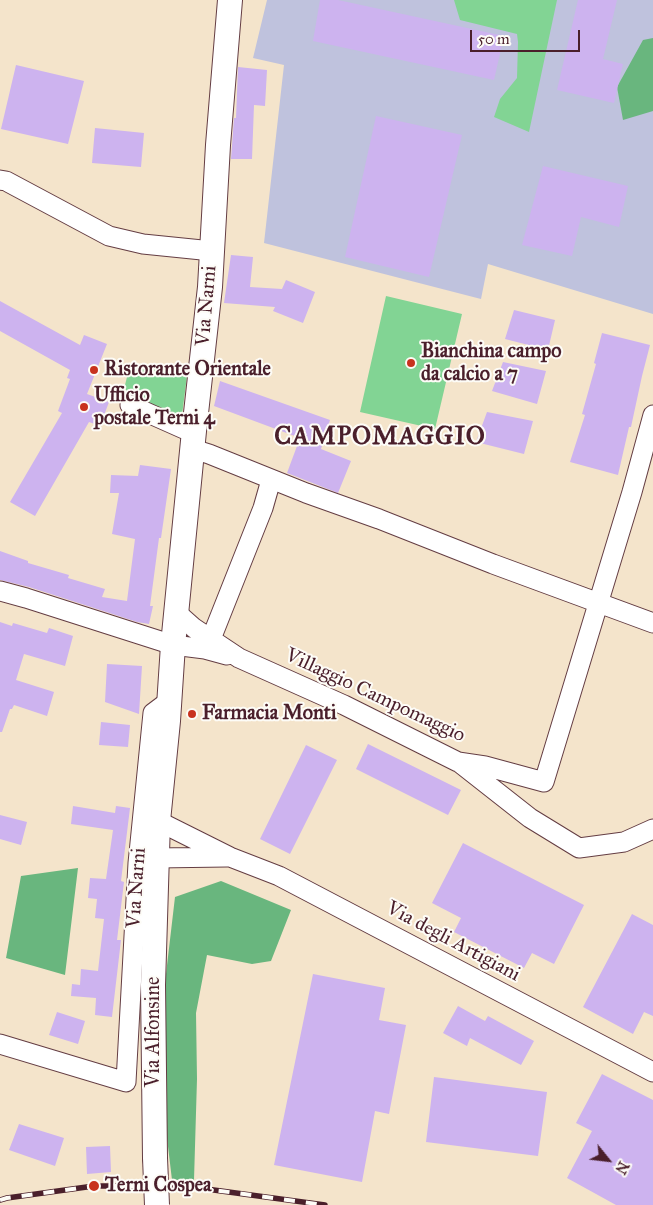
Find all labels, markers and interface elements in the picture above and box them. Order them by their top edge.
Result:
scale bar [473,20,583,52]
text: 50 m [478,30,510,48]
street label: Via Narni [192,265,222,347]
place label: Bianchina campo da calcio a 7 [421,340,561,387]
marker: Bianchina campo da calcio a 7 [405,357,417,369]
place label: Ristorante Orientale [104,358,271,382]
marker: Ristorante Orientale [88,364,100,376]
place label: Ufficio postale Terni 4 [94,384,215,431]
marker: Ufficio postale Terni 4 [78,401,90,413]
district label: CAMPOMAGGIO [273,423,487,453]
street label: Villaggio Campomaggio [281,644,469,748]
place label: Farmacia Monti [202,702,336,726]
marker: Farmacia Monti [186,708,198,720]
street label: Via Narni [122,847,152,929]
street label: Via degli Artigiani [382,897,524,987]
street label: Via Alfonsine [142,977,166,1087]
north arrow [583,1135,633,1185]
text: N [611,1158,632,1177]
place label: Terni Cospea [105,1174,211,1198]
marker: Terni Cospea [87,1179,101,1193]

